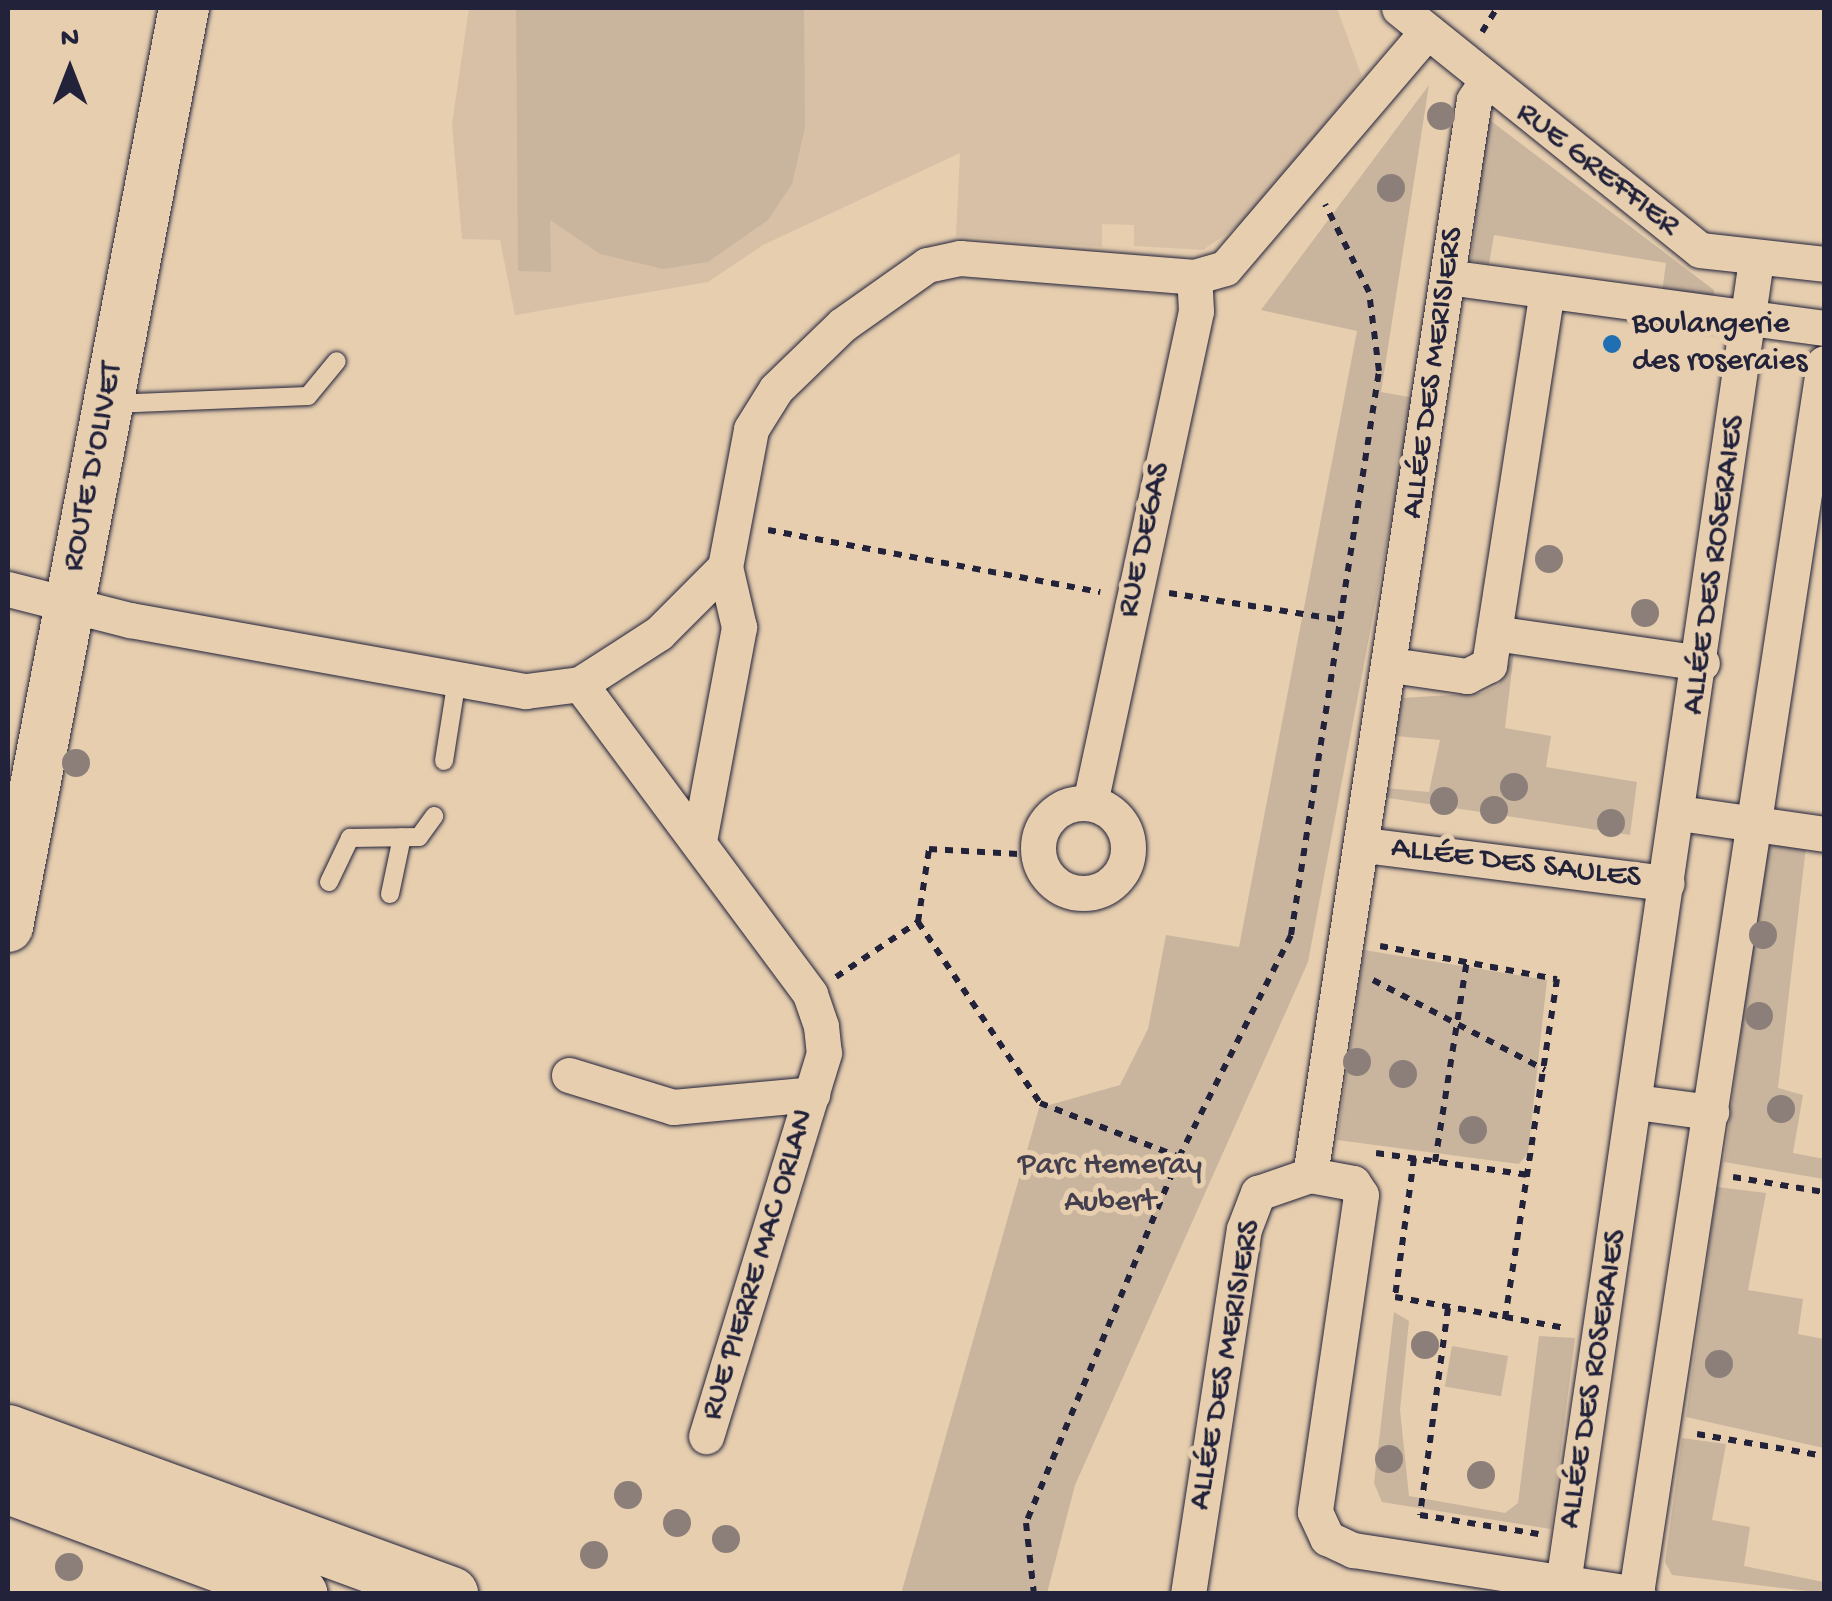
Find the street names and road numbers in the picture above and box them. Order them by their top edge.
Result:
street label: RUE GREFFIER [1508,94,1686,246]
street label: ALLÉE DES MERISIERS [1395,225,1473,521]
street label: ROUTE D'OLIVET [55,359,133,575]
street label: ALLÉE DES ROSERAIES [1675,413,1755,717]
street label: RUE DEGAS [1110,459,1180,621]
street label: ALLÉE DES SAULES [1389,830,1643,898]
street label: RUE PIERRE MAC ORLAN [693,1105,825,1425]
street label: ALLÉE DES MERISIERS [1182,1217,1270,1513]
street label: ALLÉE DES ROSERAIES [1551,1227,1637,1531]

